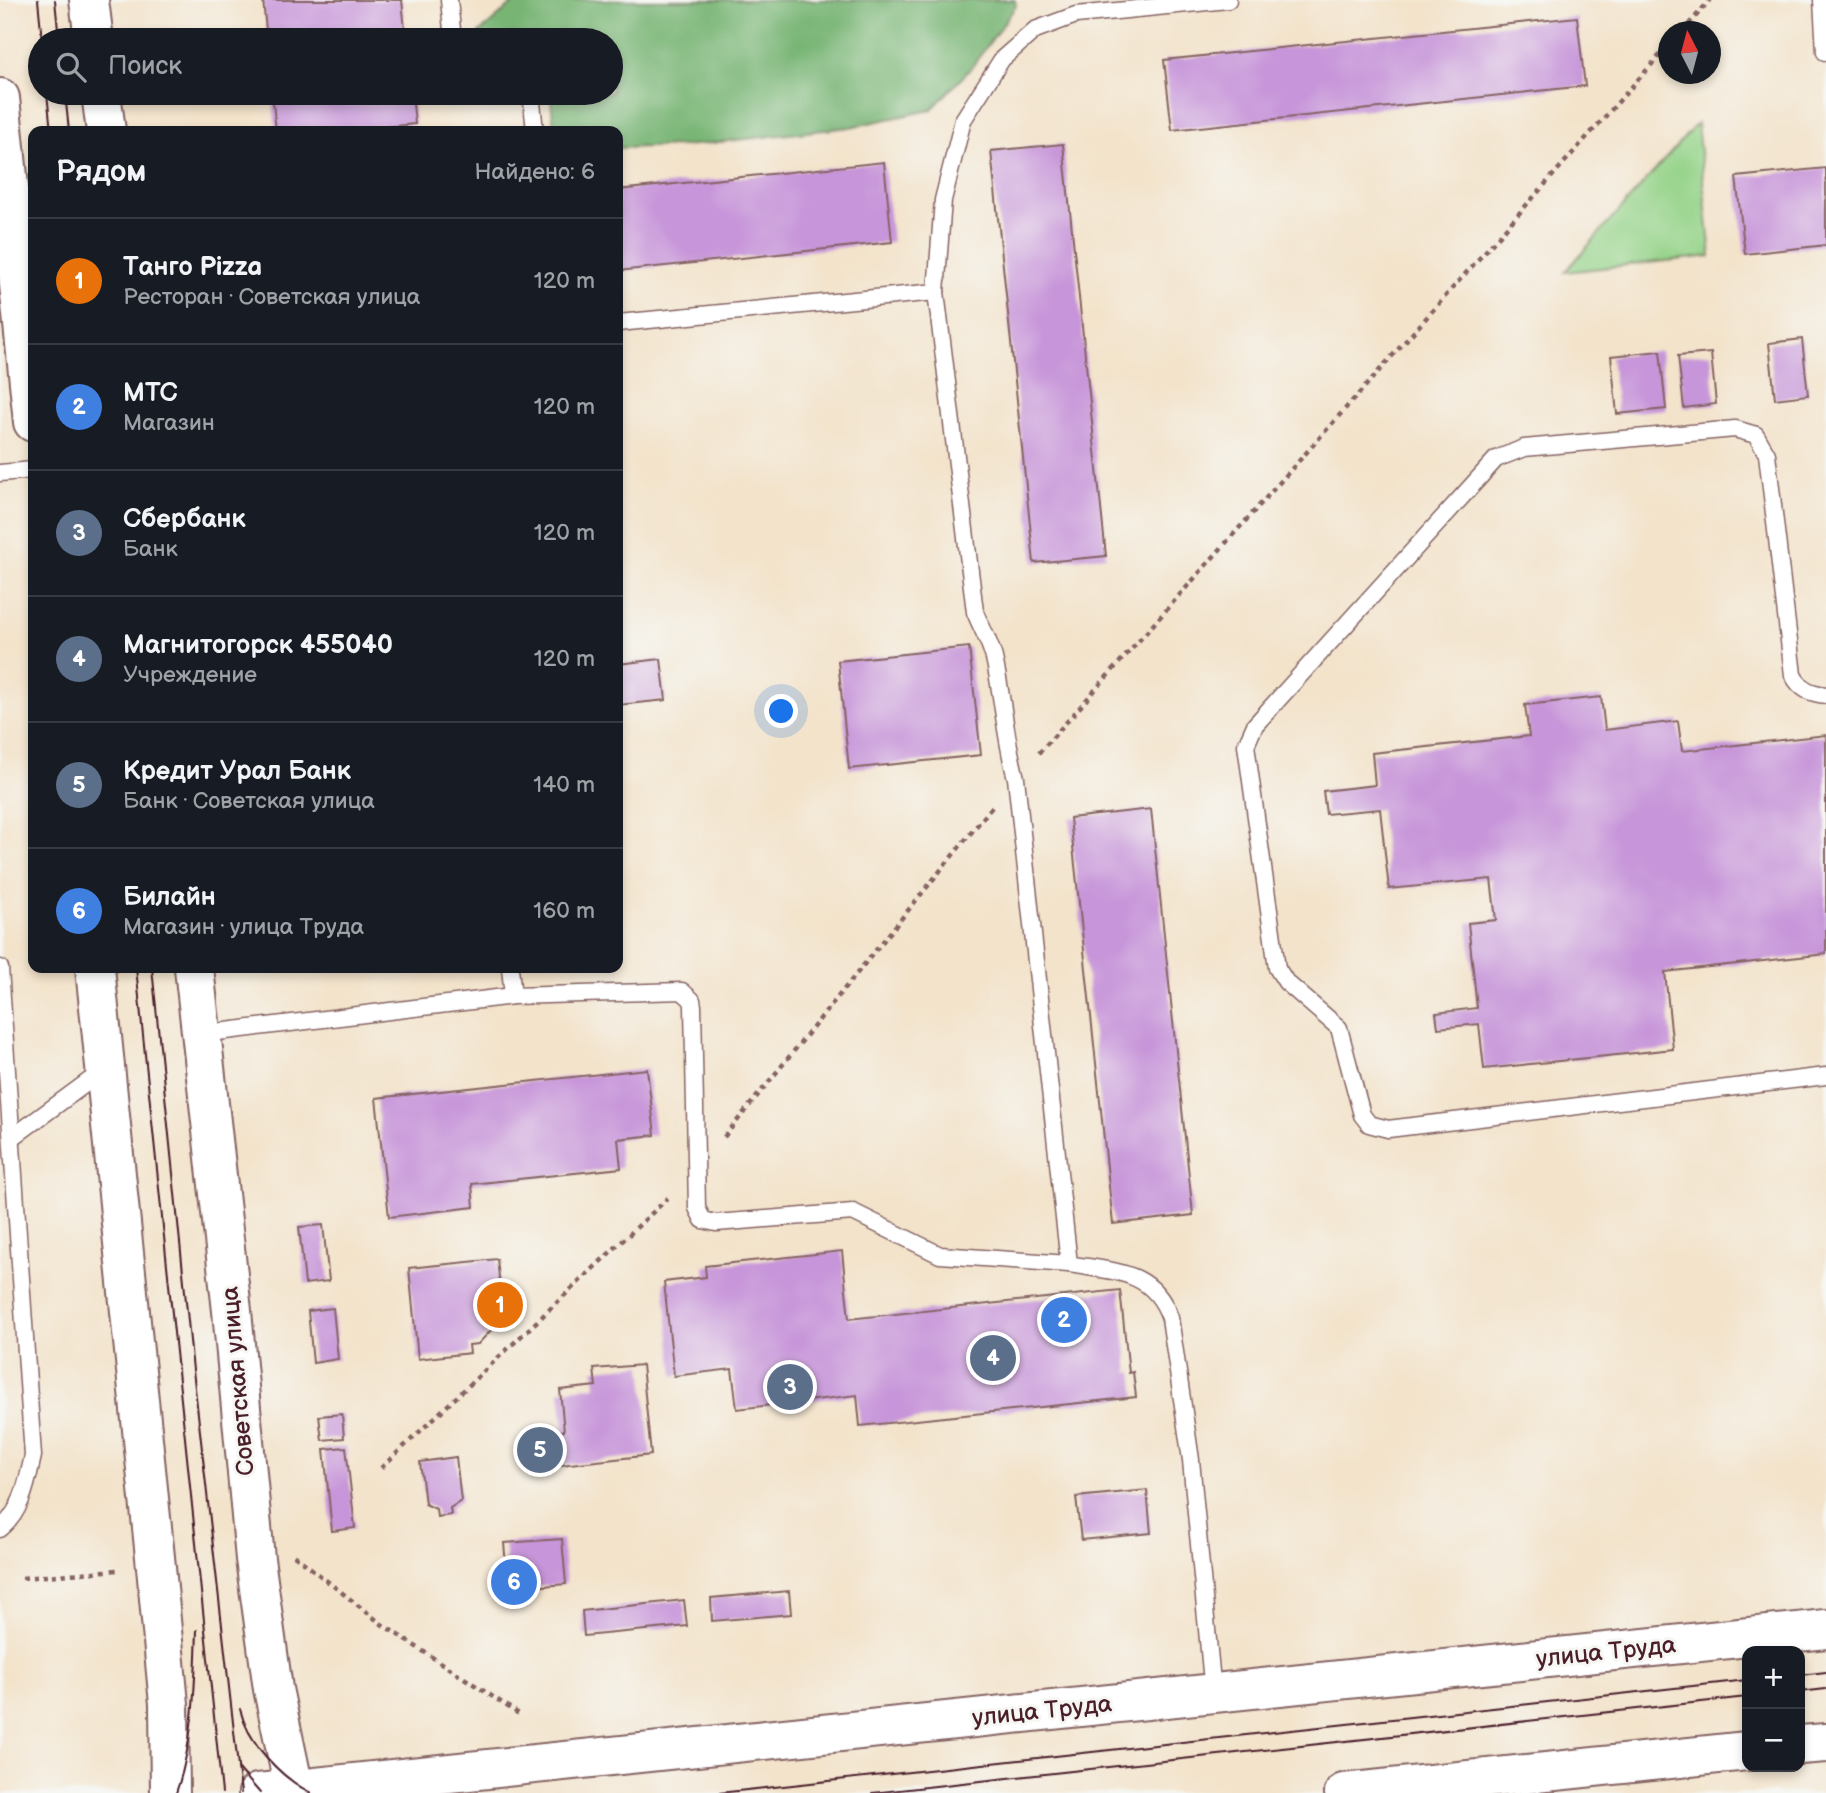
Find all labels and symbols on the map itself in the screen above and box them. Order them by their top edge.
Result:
north arrow [1658,21,1721,84]
your location [764,694,798,728]
pin: 1 [477,1279,523,1331]
street label: Советская улица [215,1285,261,1477]
pin: 2 [1041,1294,1087,1346]
pin: 4 [970,1332,1016,1384]
pin: 3 [767,1361,813,1413]
pin: 5 [517,1424,563,1476]
pin: 6 [491,1556,537,1608]
street label: улица Труда [1535,1630,1677,1674]
street label: улица Труда [971,1689,1113,1733]

